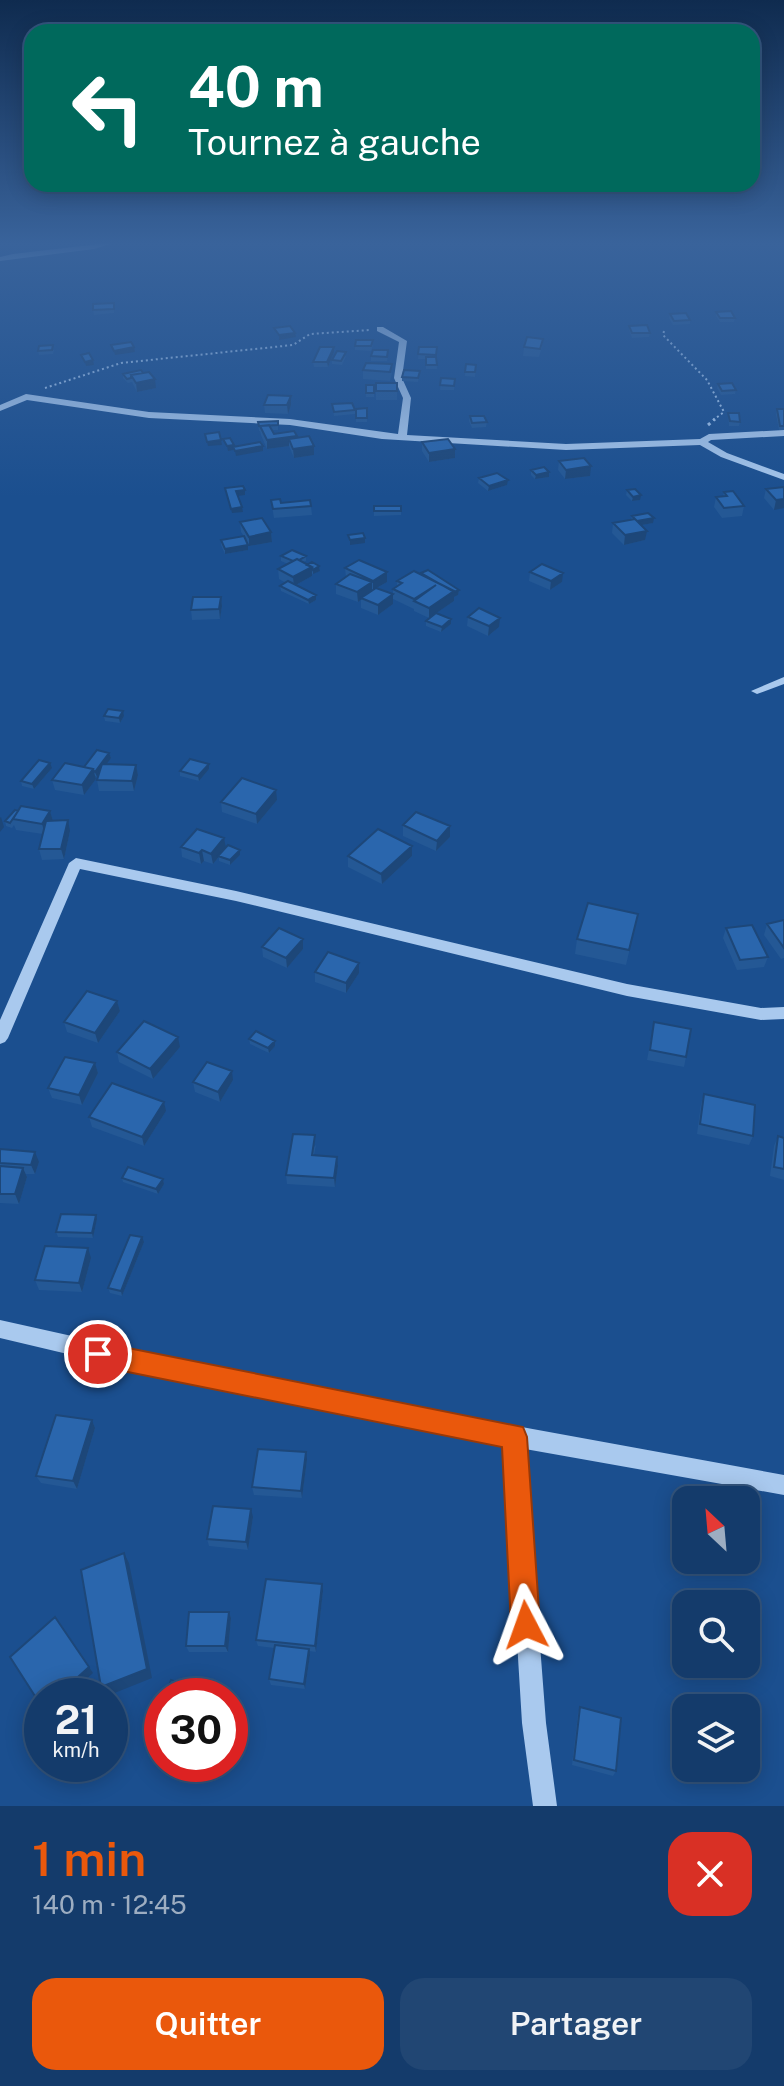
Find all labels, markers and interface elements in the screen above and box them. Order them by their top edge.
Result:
text: 40 m [188,54,324,120]
icon: left [56,56,160,160]
text: Tournez à gauche [188,121,481,163]
pin [64,1320,132,1388]
icon: arrive [76,1332,120,1376]
north arrow [672,1486,760,1574]
map controls [672,1486,760,1782]
position arrow [484,1583,568,1667]
button: search [672,1590,760,1678]
speed limit sign: 30 [144,1678,248,1782]
button: layers [672,1694,760,1782]
text: 21 [55,1696,97,1743]
text: km/h [52,1738,100,1762]
text: 1 min [32,1830,146,1887]
button: close [668,1832,752,1916]
text: 140 m · 12:45 [32,1889,187,1920]
button: Quitter [32,1978,384,2070]
button: Partager [400,1978,752,2070]

